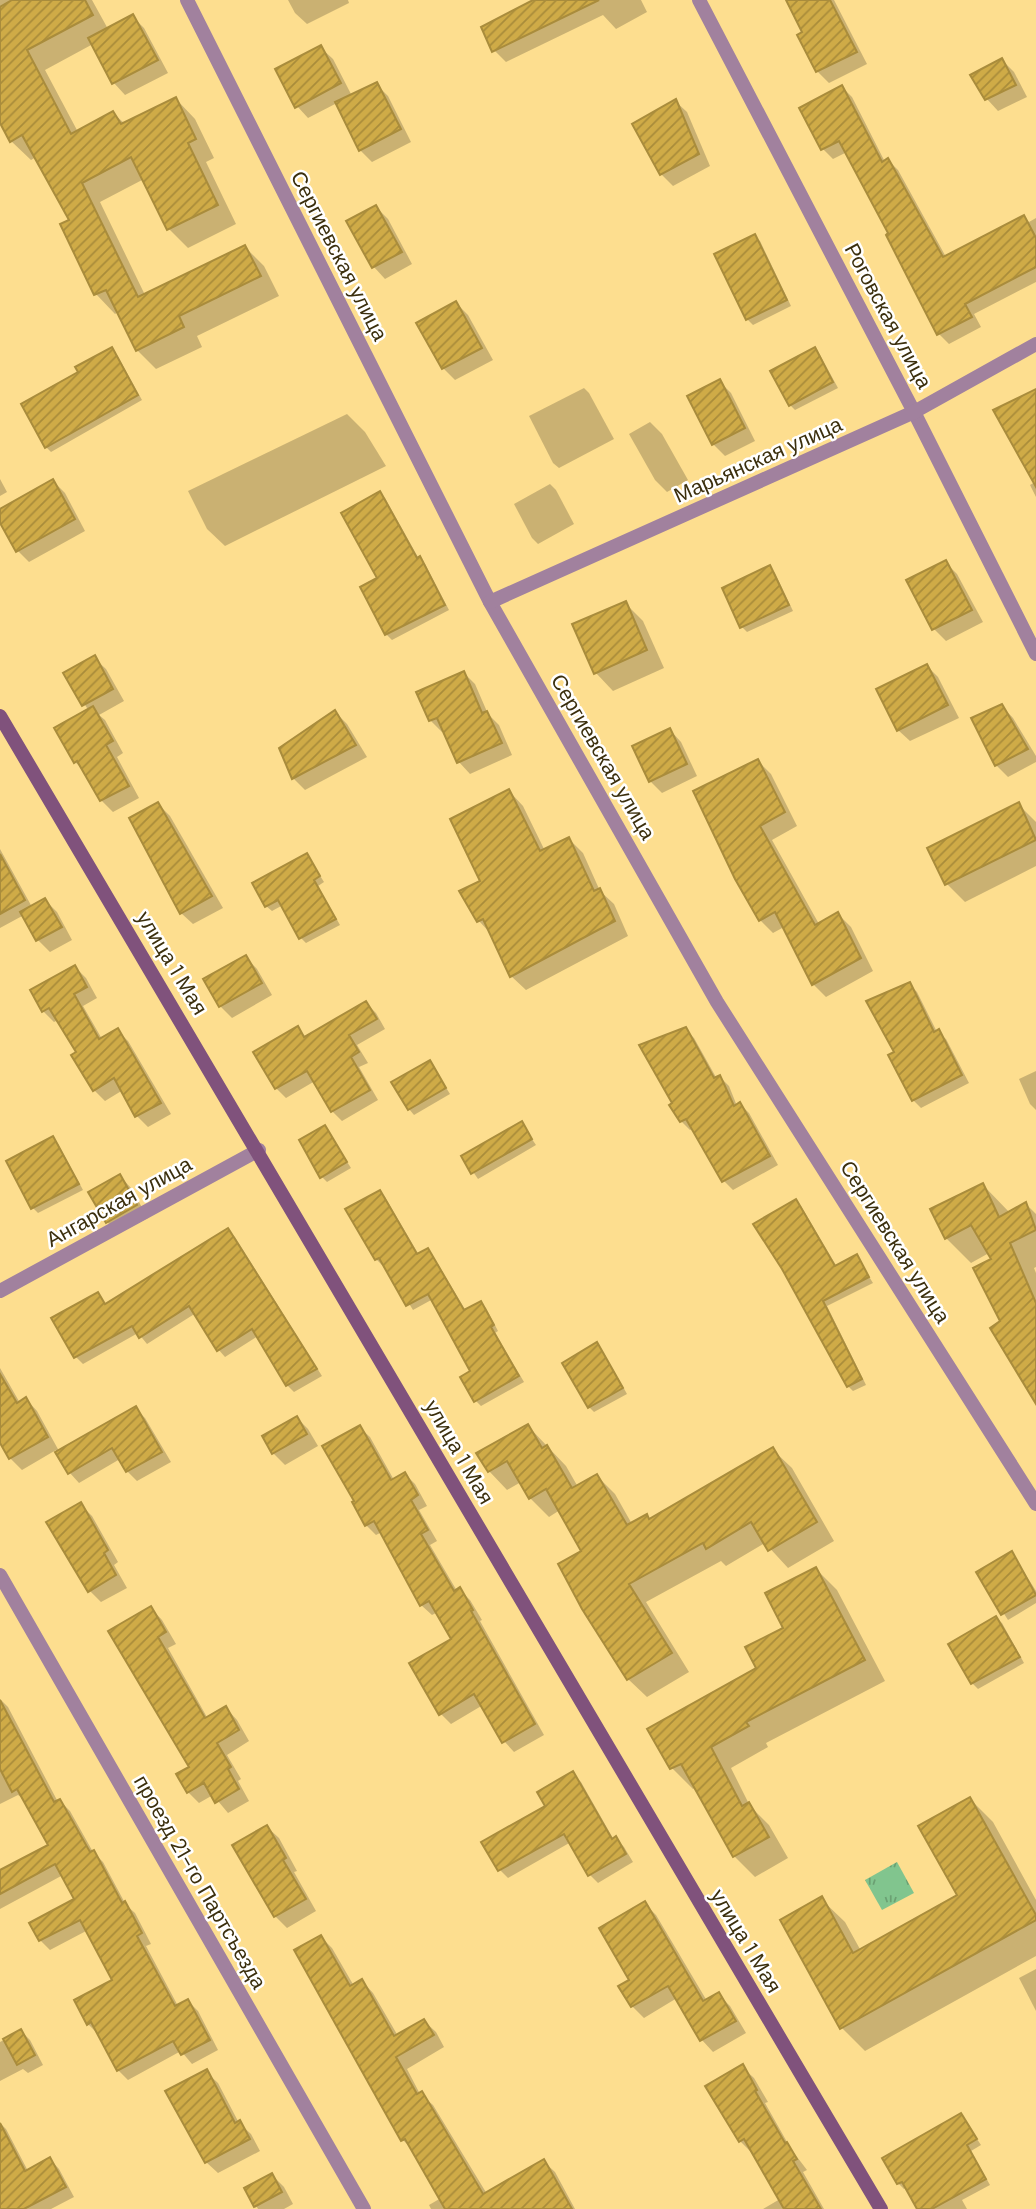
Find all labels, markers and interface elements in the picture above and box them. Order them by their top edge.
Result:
street label: Сергиевская улица [284,166,394,346]
street label: Роговская улица [838,238,938,394]
street label: Марьянская улица [669,410,847,510]
street label: Сергиевская улица [544,669,662,845]
street label: улица 1 Мая [130,906,214,1020]
street label: Ангарская улица [41,1150,197,1254]
street label: Сергиевская улица [834,1155,957,1329]
street label: улица 1 Мая [418,1395,500,1509]
street label: проезд 21-го Партсъезда [127,1770,273,1994]
street label: улица 1 Мая [704,1884,788,1998]

